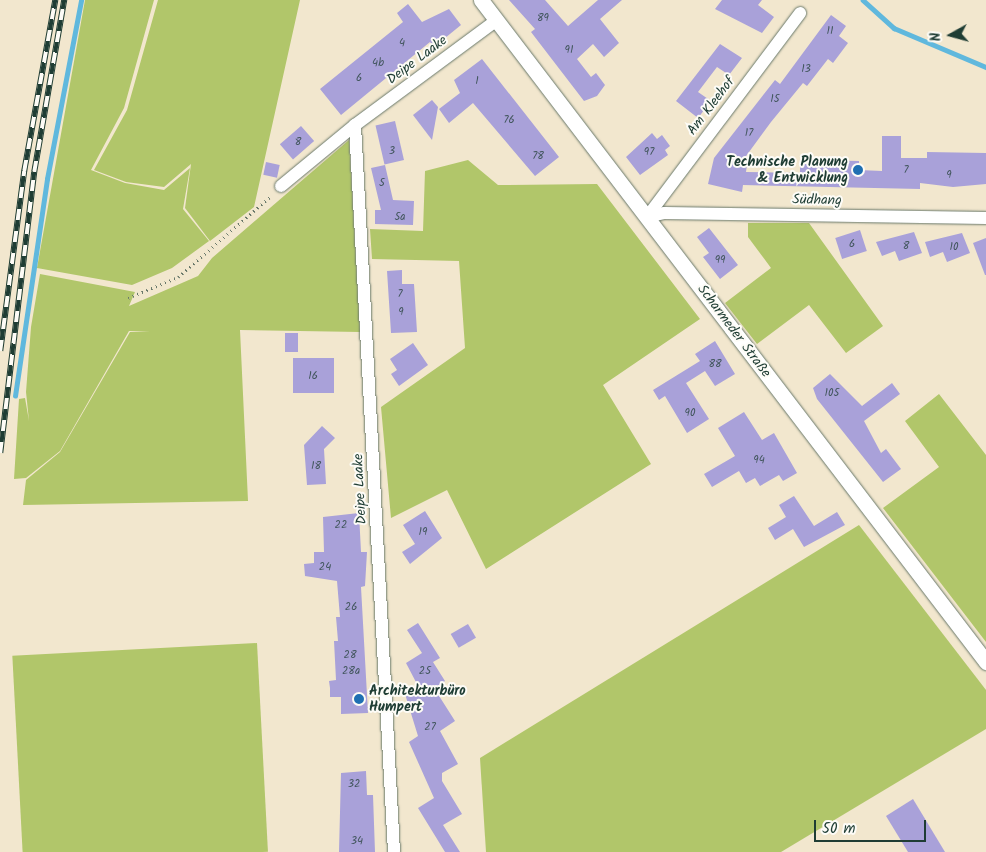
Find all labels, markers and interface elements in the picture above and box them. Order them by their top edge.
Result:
north arrow [926,10,976,60]
house number: 89 [537,11,549,25]
house number: 11 [827,24,833,38]
text: N [925,31,948,43]
street label: Deipe Laake [384,32,450,88]
house number: 4 [399,36,405,50]
house number: 91 [565,43,573,57]
house number: 4b [372,56,384,70]
house number: 13 [801,62,811,76]
house number: 6 [356,71,362,85]
house number: 1 [475,74,479,88]
street label: Am Kleehof [684,74,738,138]
house number: 15 [770,92,780,106]
house number: 76 [503,113,515,127]
house number: 17 [745,126,753,140]
house number: 8 [295,135,301,149]
house number: 3 [389,144,395,158]
house number: 97 [644,145,654,159]
house number: 78 [532,149,544,163]
place label: Technische Planung & Entwicklung [726,154,848,186]
house number: 7 [903,163,909,177]
marker: Technische Planung & Entwicklung [852,164,864,176]
house number: 9 [946,168,952,182]
house number: 5 [379,176,385,190]
street label: Südhang [792,191,842,209]
house number: 5a [394,210,406,224]
house number: 6 [849,237,855,251]
house number: 8 [903,239,909,253]
house number: 10 [950,240,958,254]
house number: 99 [715,253,725,267]
street label: Scharmeder Straße [694,281,774,381]
house number: 7 [397,287,403,301]
house number: 9 [398,305,404,319]
house number: 88 [708,357,722,371]
house number: 16 [308,369,318,383]
house number: 105 [825,386,839,400]
house number: 90 [685,406,695,420]
street label: Deipe Laake [350,453,370,525]
house number: 94 [753,453,765,467]
house number: 18 [311,459,321,473]
house number: 22 [335,518,347,532]
house number: 19 [419,525,427,539]
house number: 24 [319,560,331,574]
house number: 26 [345,600,357,614]
house number: 28 [343,648,357,662]
house number: 28a [342,664,360,678]
house number: 25 [419,664,431,678]
place label: Architekturbüro Humpert [369,683,466,716]
marker: Architekturbüro Humpert [353,693,365,705]
house number: 27 [424,720,436,734]
house number: 32 [348,777,360,791]
scale bar [816,810,928,842]
text: 50 m [822,817,856,841]
house number: 34 [351,834,363,848]

